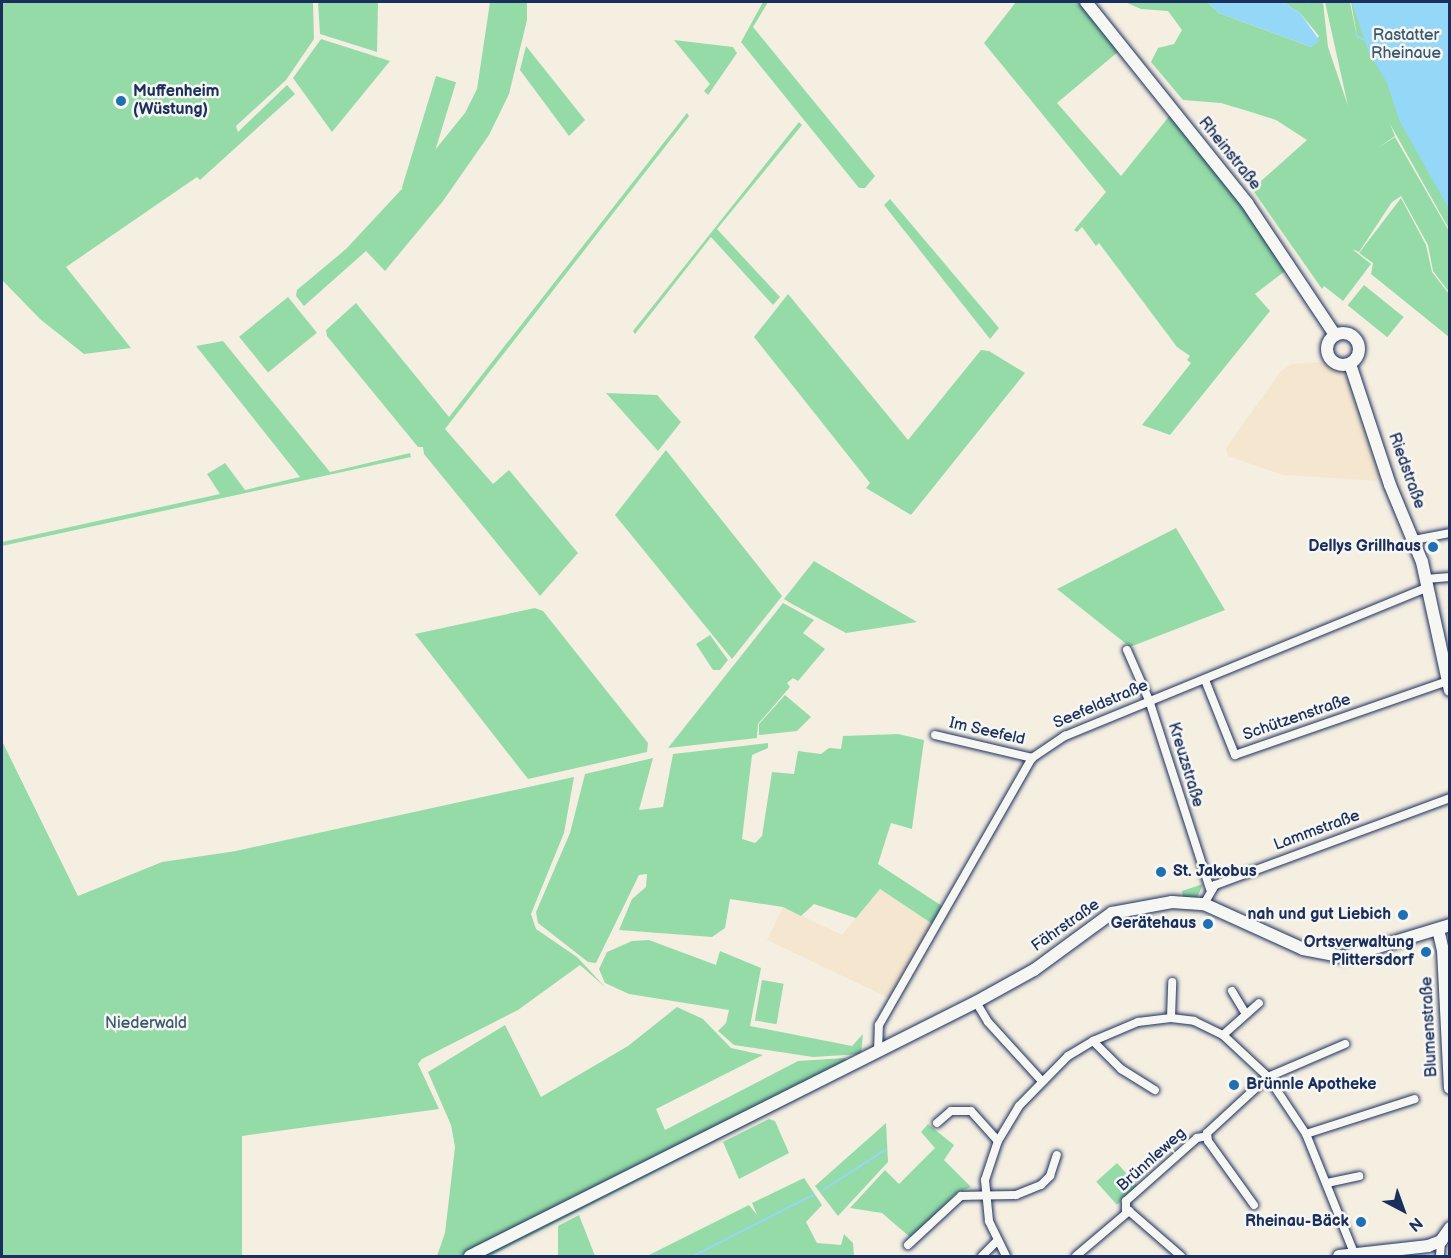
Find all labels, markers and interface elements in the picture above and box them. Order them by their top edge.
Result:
park label: Rastatter Rheinaue [1371,26,1441,64]
place label: Muffenheim (Wüstung) [133,82,219,120]
marker: Muffenheim (Wüstung) [114,94,128,108]
street label: Rheinstraße [1194,114,1264,194]
street label: Riedstraße [1383,430,1429,512]
place label: Dellys Grillhaus [1308,537,1421,557]
marker: Dellys Grillhaus [1426,540,1440,554]
street label: Seefeldstraße [1051,676,1151,734]
street label: Schützenstraße [1241,691,1353,745]
street label: Im Seefeld [947,714,1027,750]
street label: Kreuzstraße [1163,720,1207,810]
street label: Lammstraße [1271,807,1363,855]
place label: St. Jakobus [1173,862,1257,882]
marker: St. Jakobus [1154,865,1168,879]
street label: Fährstraße [1028,896,1104,956]
place label: nah und gut Liebich [1247,905,1391,925]
marker: nah und gut Liebich [1396,908,1410,922]
place label: Gerätehaus [1111,914,1196,934]
marker: Gerätehaus [1201,917,1215,931]
place label: Ortsverwaltung Plittersdorf [1304,933,1414,971]
marker: Ortsverwaltung Plittersdorf [1419,945,1433,959]
street label: Blumenstraße [1418,976,1442,1078]
park label: Niederwald [105,1014,187,1034]
place label: Brünnle Apotheke [1246,1075,1376,1095]
marker: Brünnle Apotheke [1227,1078,1241,1092]
street label: Brünnleweg [1114,1124,1190,1196]
north arrow [1373,1180,1433,1240]
place label: Rheinau-Bäck [1245,1212,1349,1232]
text: N [1404,1213,1426,1235]
marker: Rheinau-Bäck [1354,1215,1368,1229]

